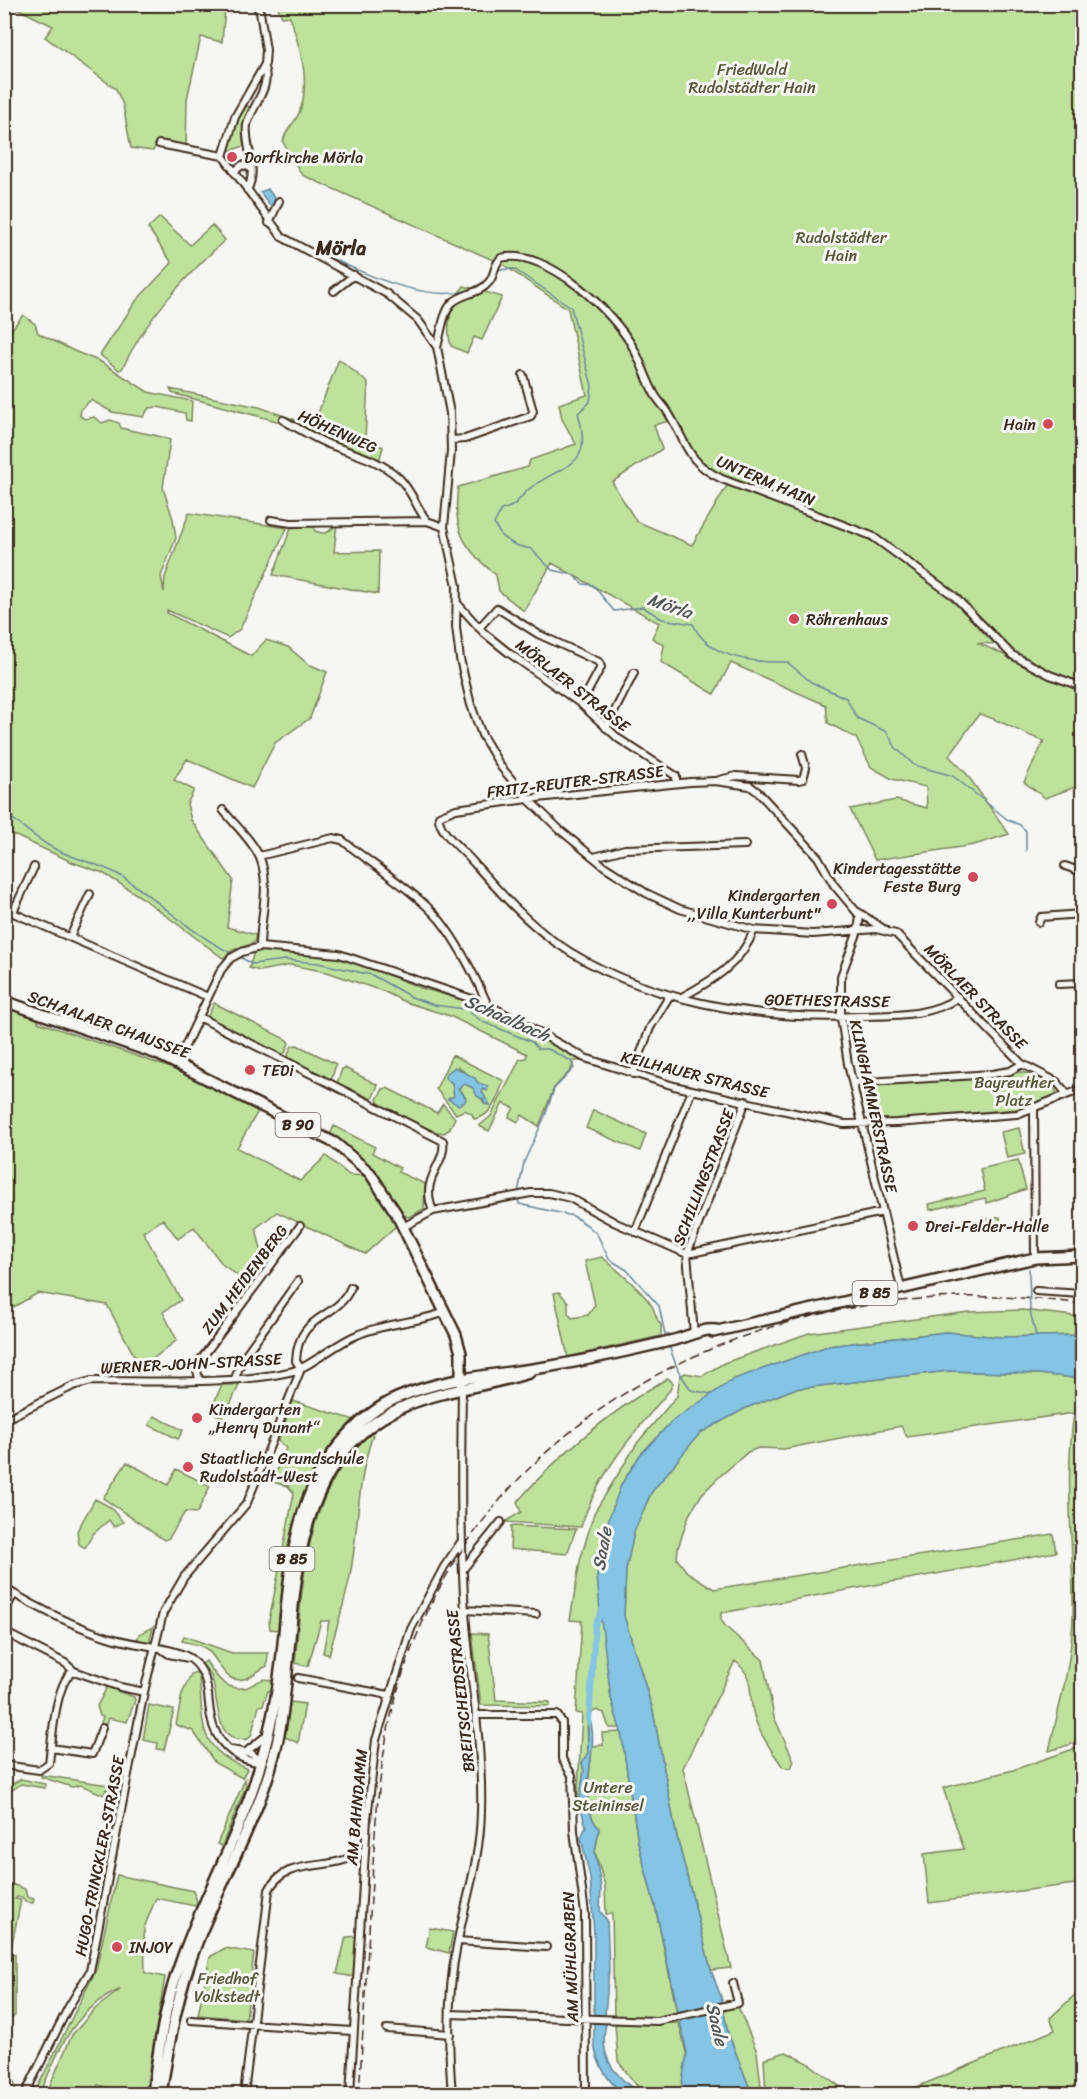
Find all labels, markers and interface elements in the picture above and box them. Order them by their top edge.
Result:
park label: FriedWald Rudolstädter Hain [688,55,816,102]
place label: Dorfkirche Mörla [244,143,363,172]
marker: Dorfkirche Mörla [225,150,239,164]
park label: Rudolstädter Hain [796,223,888,270]
district label: Mörla [315,231,366,266]
street label: HÖHENWEG [293,401,382,462]
place label: Hain [1004,410,1036,439]
marker: Hain [1041,417,1055,431]
street label: UNTERM HAIN [712,447,820,514]
water label: Mörla [643,583,699,629]
place label: Röhrenhaus [806,605,889,634]
marker: Röhrenhaus [787,612,801,626]
street label: MÖRLAER STRASSE [509,631,637,740]
street label: FRITZ-REUTER-STRASSE [485,756,666,807]
place label: Kindertagesstätte Feste Burg [833,854,961,901]
marker: Kindertagesstätte Feste Burg [966,870,980,884]
place label: Kindergarten ,,Villa Kunterbunt" [687,881,821,928]
marker: Kindergarten ,,Villa Kunterbunt" [825,897,839,911]
street label: MÖRLAER STRASSE [917,936,1035,1057]
street label: SCHAALAER CHAUSSEE [24,982,195,1068]
water label: Schaalbach [459,985,556,1052]
street label: GOETHESTRASSE [764,985,891,1016]
street label: KLINGHAMMERSTRASSE [841,1017,906,1196]
street label: KEILHAUER STRASSE [618,1042,773,1107]
place label: TEDi [262,1056,294,1085]
marker: TEDi [243,1063,257,1077]
park label: Bayreuther Platz [974,1068,1055,1115]
street label: SCHILLINGSTRASSE [664,1104,743,1250]
road number: B 90 [276,1113,320,1137]
place label: Drei-Felder-Halle [925,1212,1049,1241]
street label: ZUM HEIDENBERG [193,1218,296,1341]
marker: Drei-Felder-Halle [906,1219,920,1233]
road number: B 85 [852,1281,898,1305]
street label: WERNER-JOHN-STRASSE [100,1344,284,1383]
place label: Kindergarten „Henry Dunant“ [208,1395,320,1442]
marker: Kindergarten „Henry Dunant“ [190,1411,204,1425]
place label: Staatliche Grundschule Rudolstadt-West [200,1444,364,1491]
marker: Staatliche Grundschule Rudolstadt-West [181,1460,195,1474]
water label: Saale [582,1523,622,1573]
road number: B 85 [270,1547,314,1571]
street label: BREITSCHEIDSTRASSE [437,1607,483,1774]
street label: AM BAHNDAMM [337,1748,376,1867]
street label: HUGO-TRINCKLER-STRASSE [66,1752,133,1959]
park label: Untere Steininsel [572,1773,644,1820]
street label: AM MÜHLGRABEN [554,1890,587,2024]
place label: INJOY [128,1933,173,1962]
marker: INJOY [110,1940,124,1954]
park label: Friedhof Volkstedt [194,1964,261,2011]
water label: Saale [697,1999,738,2051]

